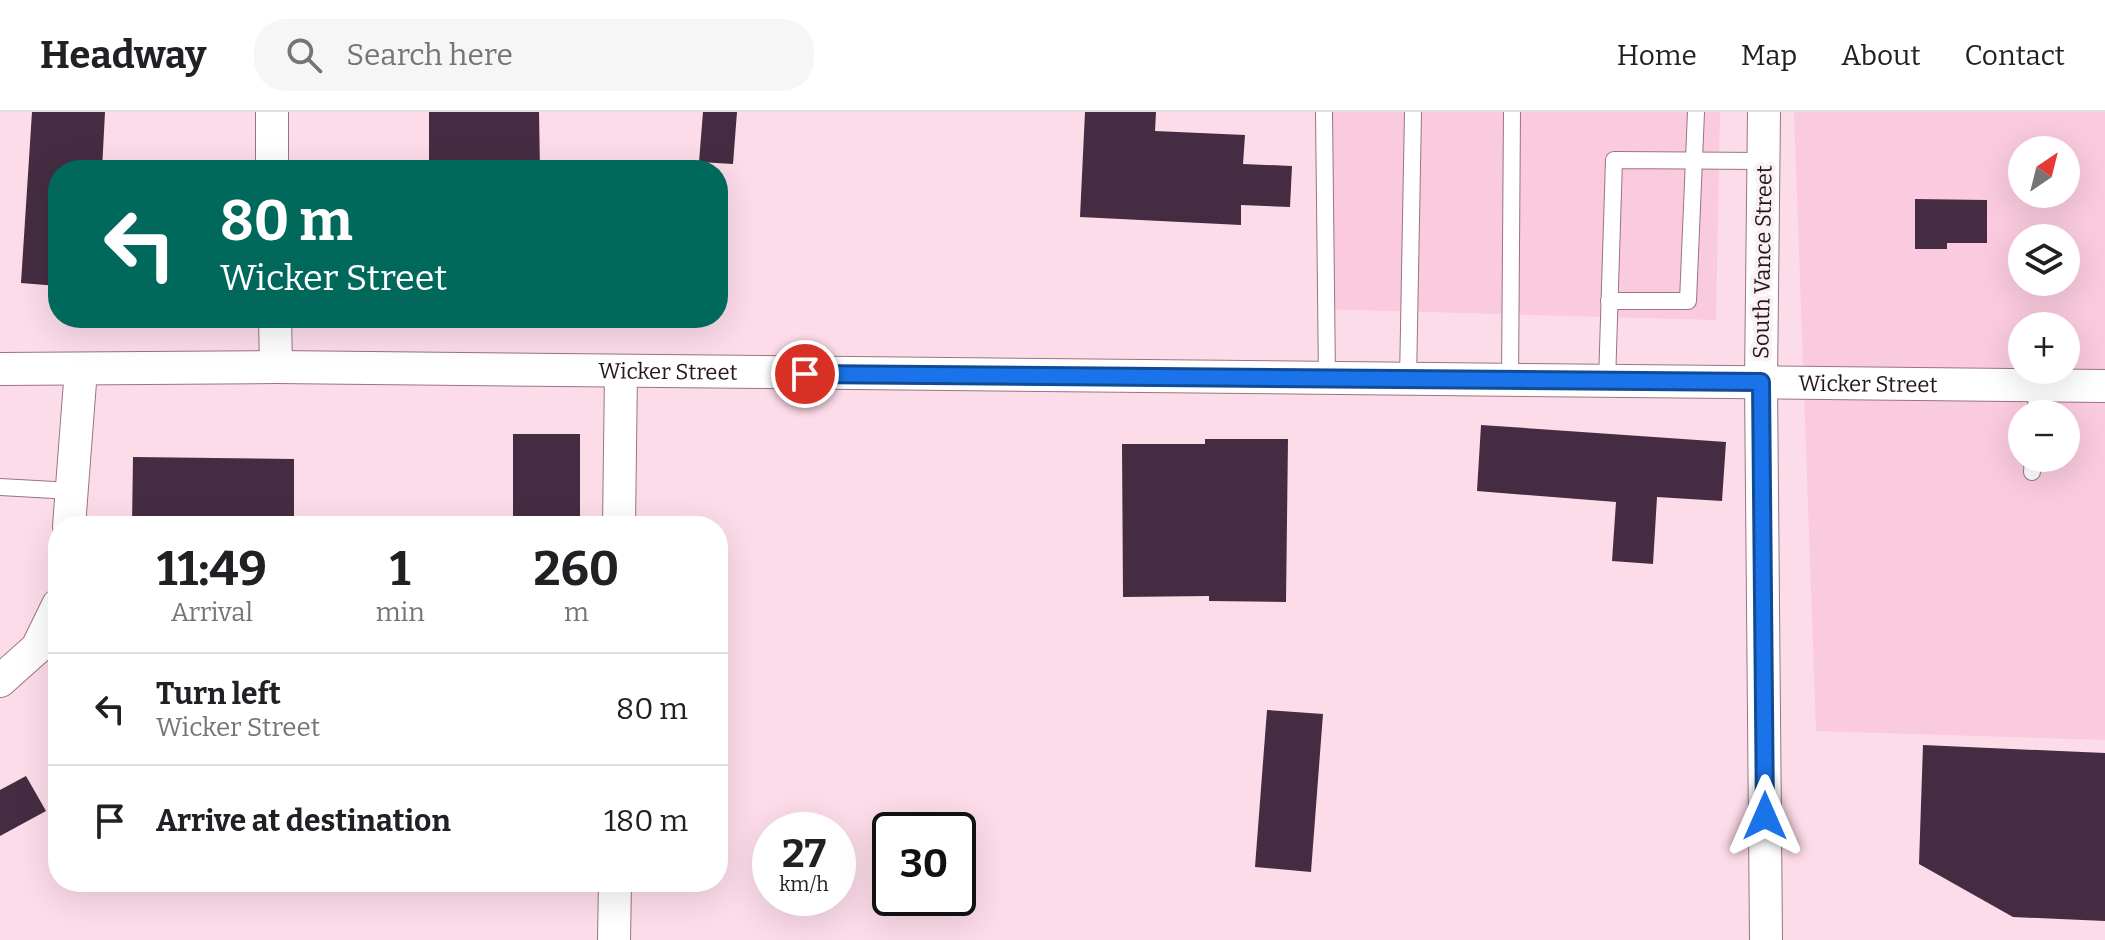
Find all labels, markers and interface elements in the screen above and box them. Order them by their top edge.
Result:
search box [254,19,814,91]
text: Headway [40,32,206,78]
icon: search [282,33,326,77]
text: Search here [346,37,513,73]
text: Home [1617,39,1697,72]
text: Map [1741,39,1797,72]
text: About [1841,39,1921,72]
text: Contact [1965,39,2065,72]
north arrow [2008,136,2080,208]
map controls [2008,136,2080,472]
street label: South Vance Street [1747,165,1778,359]
text: 80 m [220,188,353,255]
icon: left [88,192,192,296]
button: layers [2008,224,2080,296]
text: Wicker Street [220,256,447,300]
button: + [2008,312,2080,384]
pin [771,340,839,408]
icon: arrive [783,352,827,396]
street label: Wicker Street [598,357,738,386]
street label: Wicker Street [1798,370,1938,398]
button: − [2008,400,2080,472]
text: 11:49 [157,540,267,598]
text: 1 [390,540,411,598]
text: 260 [533,540,619,598]
text: Arrival [171,597,253,628]
text: min [376,597,425,628]
text: m [564,597,589,628]
text: Turn left [156,676,281,712]
icon: left [88,687,132,731]
text: 80 m [616,691,688,727]
text: Wicker Street [156,712,320,743]
position arrow [1723,774,1807,858]
icon: arrive [88,799,132,843]
text: Arrive at destination [156,803,451,839]
text: 180 m [604,803,688,839]
speed limit sign: 30 [872,812,976,916]
text: 27 [782,830,826,878]
text: km/h [779,872,829,896]

